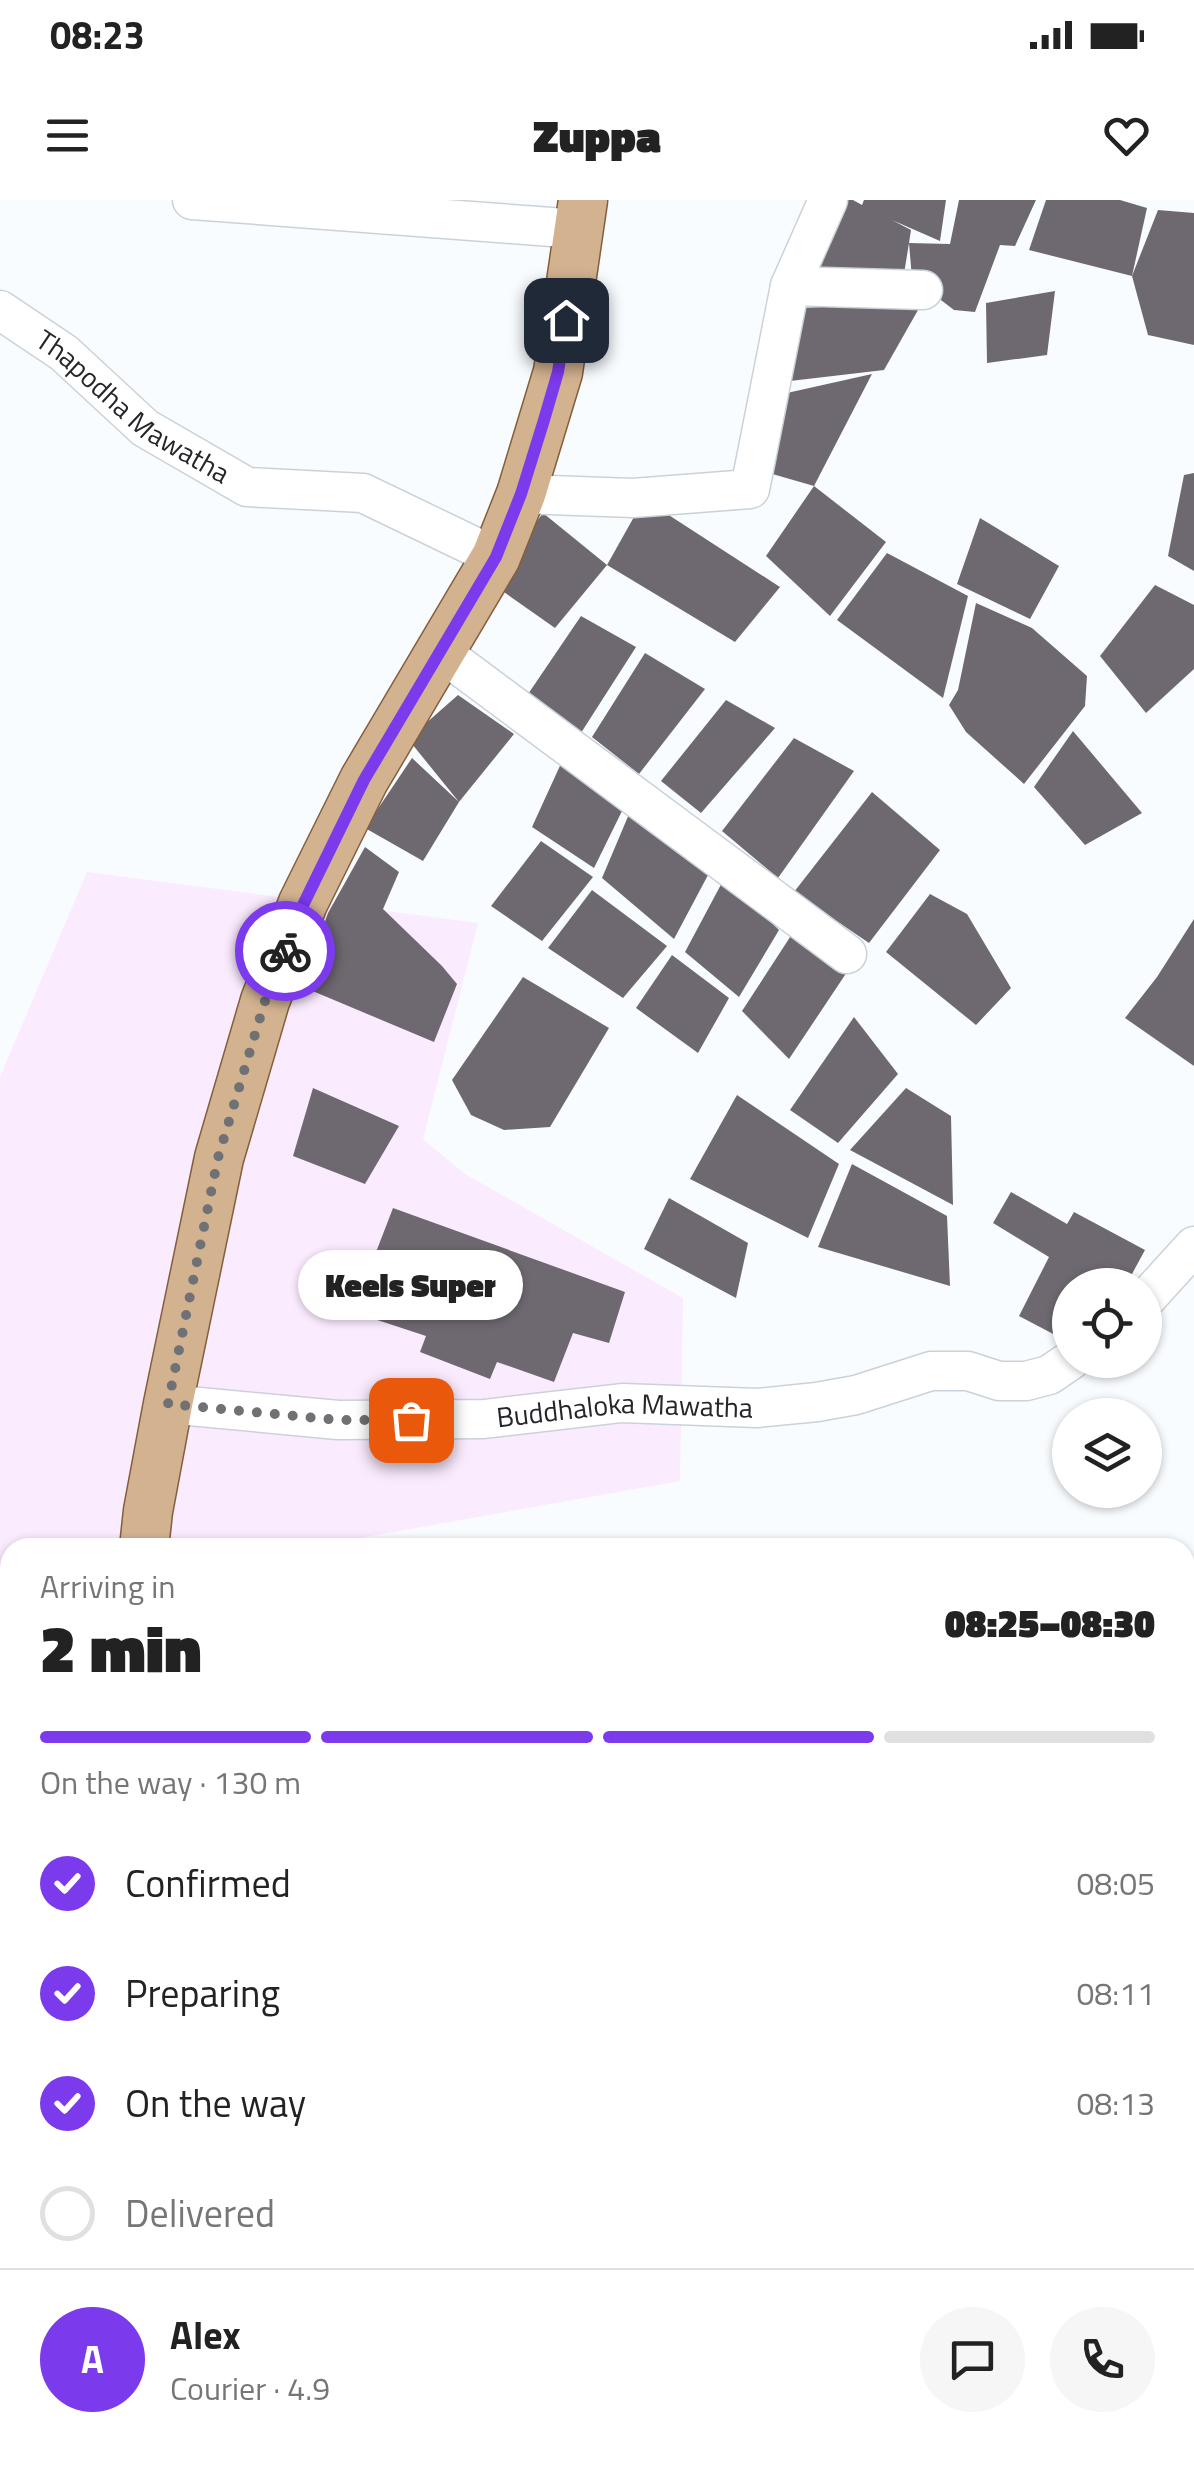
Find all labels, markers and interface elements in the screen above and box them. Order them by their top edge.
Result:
text: 08:23 [50,6,145,64]
text: Zuppa [533,101,661,169]
icon: menu [40,108,95,163]
icon: heart [1099,108,1154,163]
pin [524,278,609,363]
icon: home [539,293,594,348]
street label: Thapodha Mawatha [28,318,238,494]
courier [235,901,335,1001]
icon: bike [258,924,313,979]
callout: Keels Super [298,1250,524,1320]
text: Keels Super [325,1261,496,1309]
map controls [1052,1268,1162,1508]
button: locate [1052,1268,1162,1378]
pin [369,1378,454,1463]
street label: Buddhaloka Mawatha [494,1381,754,1438]
icon: bag [384,1393,439,1448]
button: layers [1052,1398,1162,1508]
text: Arriving in [40,1562,176,1610]
text: 08:25–08:30 [945,1594,1155,1652]
text: 2 min [40,1598,201,1697]
text: On the way · 130 m [40,1758,301,1806]
text: Confirmed [125,1854,291,1912]
icon: check [40,1856,95,1911]
text: 08:05 [1076,1859,1155,1907]
text: Preparing [125,1964,280,2022]
icon: check [40,1966,95,2021]
text: 08:11 [1076,1969,1155,2017]
text: On the way [125,2074,306,2132]
icon: check [40,2076,95,2131]
text: 08:13 [1076,2079,1155,2127]
text: Delivered [125,2184,275,2242]
text: Alex [170,2306,241,2364]
button: chat [920,2307,1025,2412]
button: phone [1050,2307,1155,2412]
text: A [81,2330,104,2388]
text: Courier · 4.9 [170,2364,330,2412]

